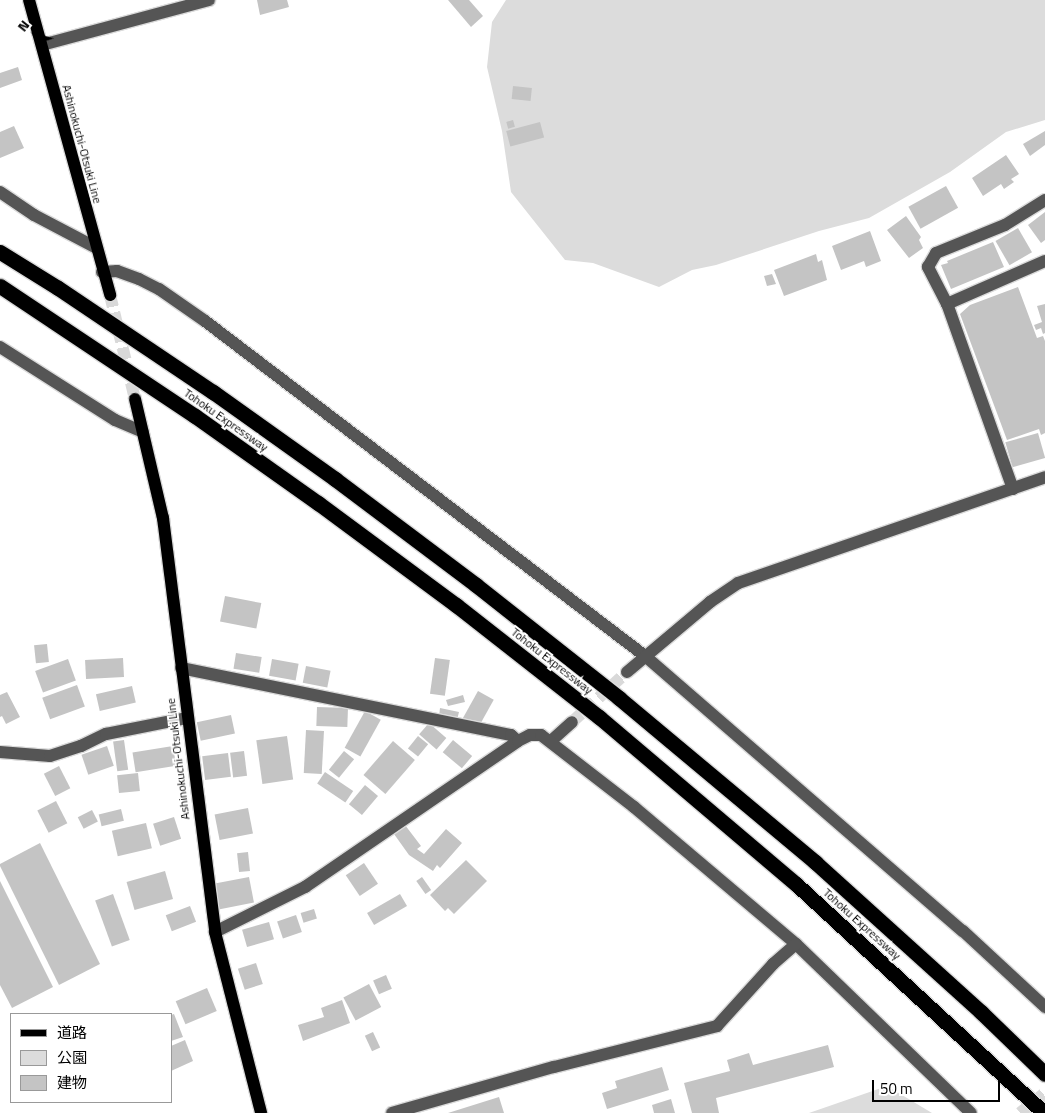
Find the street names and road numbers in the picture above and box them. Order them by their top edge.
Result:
street label: Ashinokuchi-Otsuki Line [59,83,105,205]
street label: Tohoku Expressway [181,386,271,454]
street label: Tohoku Expressway [508,625,596,697]
street label: Ashinokuchi-Otsuki Line [163,697,193,821]
street label: Tohoku Expressway [820,885,904,963]

